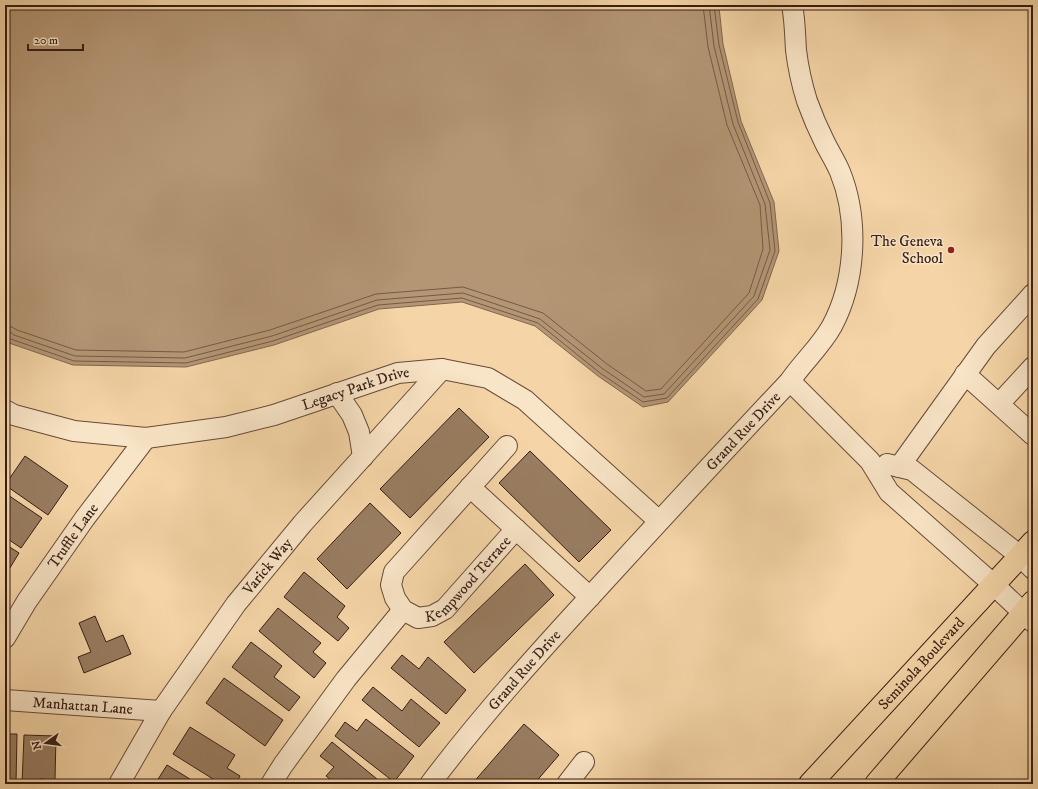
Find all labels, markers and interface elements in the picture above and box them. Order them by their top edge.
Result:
scale bar [28,26,83,52]
text: 20 m [34,33,58,48]
place label: The Geneva School [871,232,944,268]
marker: The Geneva School [946,245,956,255]
street label: Legacy Park Drive [299,363,410,415]
street label: Grand Rue Drive [702,388,785,475]
street label: Truffle Lane [44,500,103,572]
street label: Kempwood Terrace [424,532,515,627]
street label: Varick Way [238,534,297,599]
street label: Seminola Boulevard [874,613,969,714]
street label: Grand Rue Drive [484,626,565,714]
street label: Manhattan Lane [32,693,134,719]
north arrow [26,723,66,763]
text: N [29,739,45,751]

